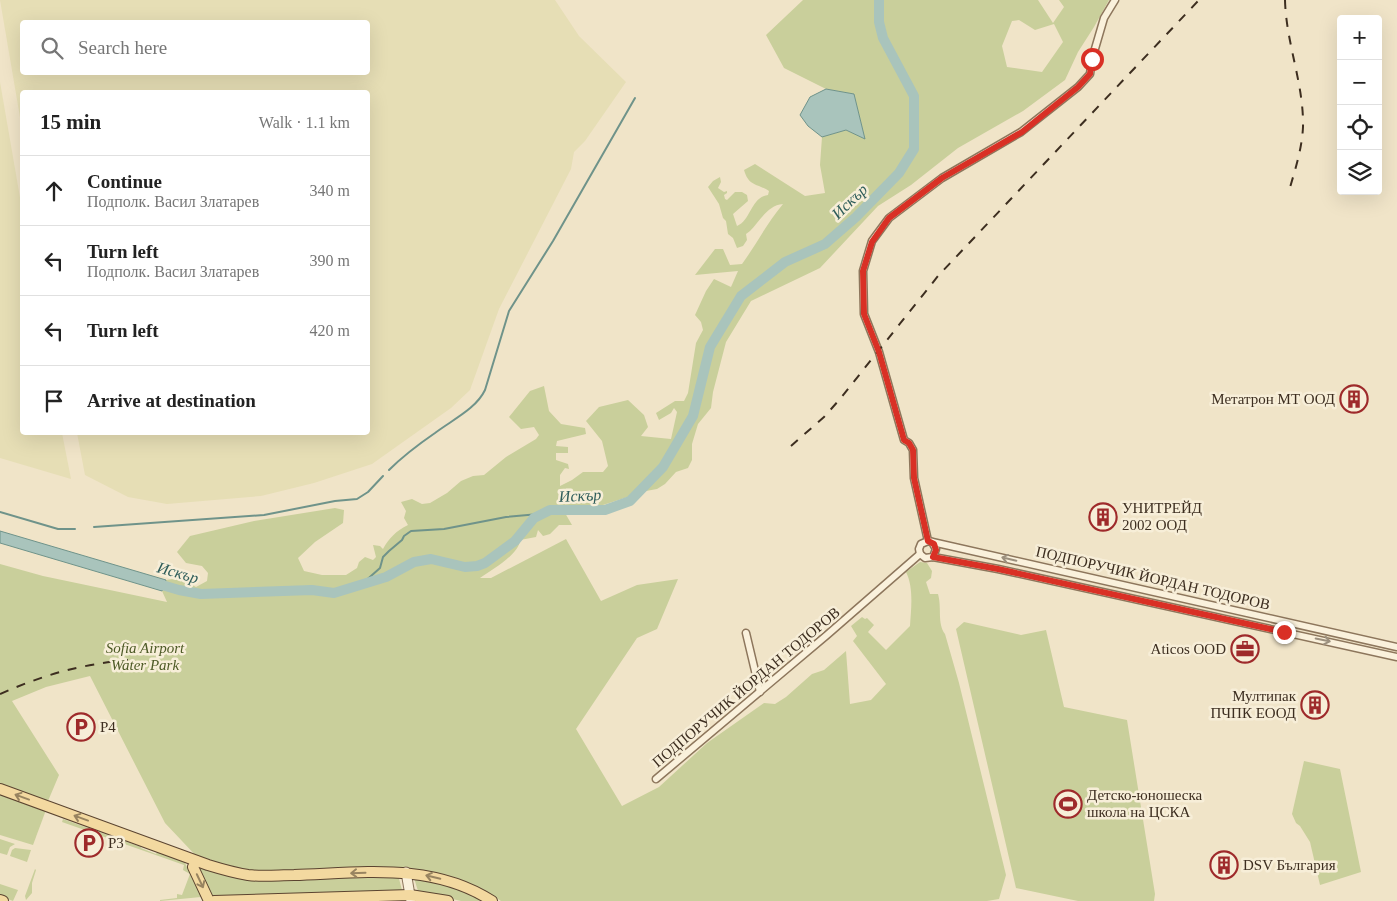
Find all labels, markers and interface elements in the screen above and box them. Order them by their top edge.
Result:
map controls [1337,15,1382,195]
button: + [1337,15,1382,60]
search box [20,20,370,75]
icon: search [38,34,66,62]
text: Search here [78,37,167,58]
route start [1081,48,1104,71]
button: − [1337,60,1382,105]
button: locate [1337,105,1382,150]
text: 15 min [40,110,101,134]
text: Walk · 1.1 km [259,114,350,131]
button: layers [1337,150,1382,195]
text: Continue [87,171,162,192]
icon: ahead [40,177,68,205]
water label: Искър [827,181,871,224]
text: 340 m [310,182,350,199]
text: Подполк. Васил Златарев [87,193,259,210]
text: Turn left [87,241,159,262]
icon: left [40,247,68,275]
text: 390 m [310,252,350,269]
text: Подполк. Васил Златарев [87,263,259,280]
icon: left [40,317,68,345]
text: Turn left [87,320,159,341]
text: 420 m [310,322,350,339]
building icon: Метатрон МТ ООД [1339,384,1369,414]
icon: arrive [40,387,68,415]
text: Arrive at destination [87,390,256,411]
place label: Метатрон МТ ООД [1211,391,1335,407]
water label: Искър [557,486,602,506]
place label: УНИТРЕЙД 2002 ООД [1122,500,1202,533]
building icon: УНИТРЕЙД 2002 ООД [1088,502,1118,532]
street label: ПОДПОРУЧИК ЙОРДАН ТОДОРОВ [1034,543,1272,613]
one-way arrow [1002,554,1018,563]
water label: Искър [154,558,201,587]
street label: ПОДПОРУЧИК ЙОРДАН ТОДОРОВ [649,604,843,770]
route end [1273,621,1296,644]
office icon: Aticos OOD [1230,634,1260,664]
one-way arrow [1315,636,1331,646]
park label: Sofia Airport Water Park [106,640,185,673]
place label: Aticos OOD [1151,641,1226,657]
place label: Мултипак ПЧПК ЕООД [1211,688,1297,721]
building icon: Мултипак ПЧПК ЕООД [1300,690,1330,720]
parking icon: P4 [66,712,96,742]
place label: P4 [100,719,116,735]
place label: Детско-юношеска школа на ЦСКА [1087,787,1203,820]
sports icon: Детско-юношеска школа на ЦСКА [1053,789,1083,819]
one-way arrow [15,792,30,801]
one-way arrow [74,813,89,822]
parking icon: P3 [74,828,104,858]
place label: P3 [108,835,124,851]
building icon: DSV България [1209,850,1239,880]
place label: DSV България [1243,857,1336,873]
one-way arrow [350,868,366,878]
one-way arrow [425,872,441,881]
one-way arrow [196,873,205,888]

